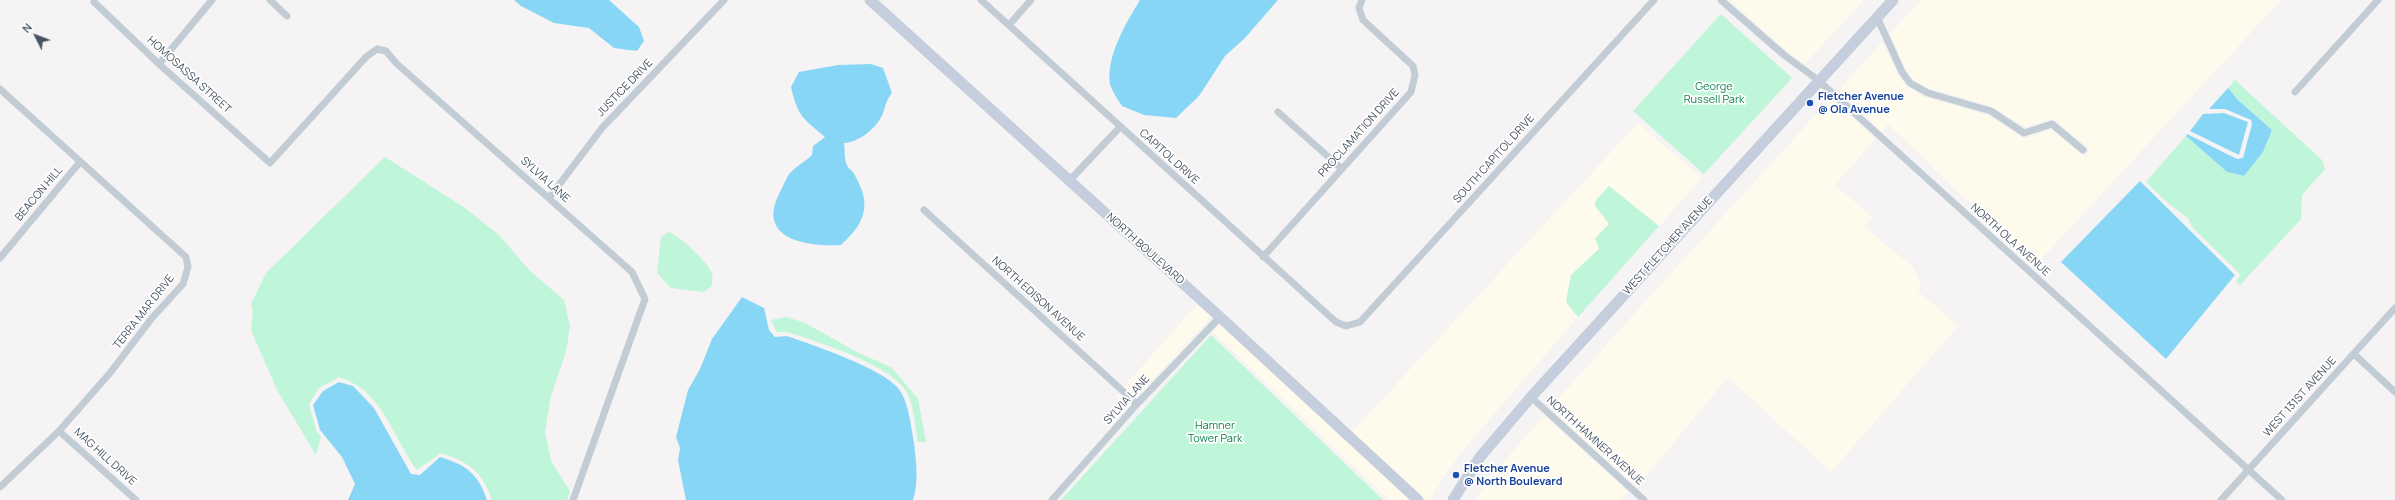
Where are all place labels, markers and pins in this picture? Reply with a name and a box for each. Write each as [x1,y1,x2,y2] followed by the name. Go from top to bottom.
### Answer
[1818,90,1904,116] place label: Fletcher Avenue @ Ola Avenue
[1805,98,1815,108] marker: Fletcher Avenue @ Ola Avenue
[1464,462,1562,488] place label: Fletcher Avenue @ North Boulevard
[1451,470,1461,480] marker: Fletcher Avenue @ North Boulevard

